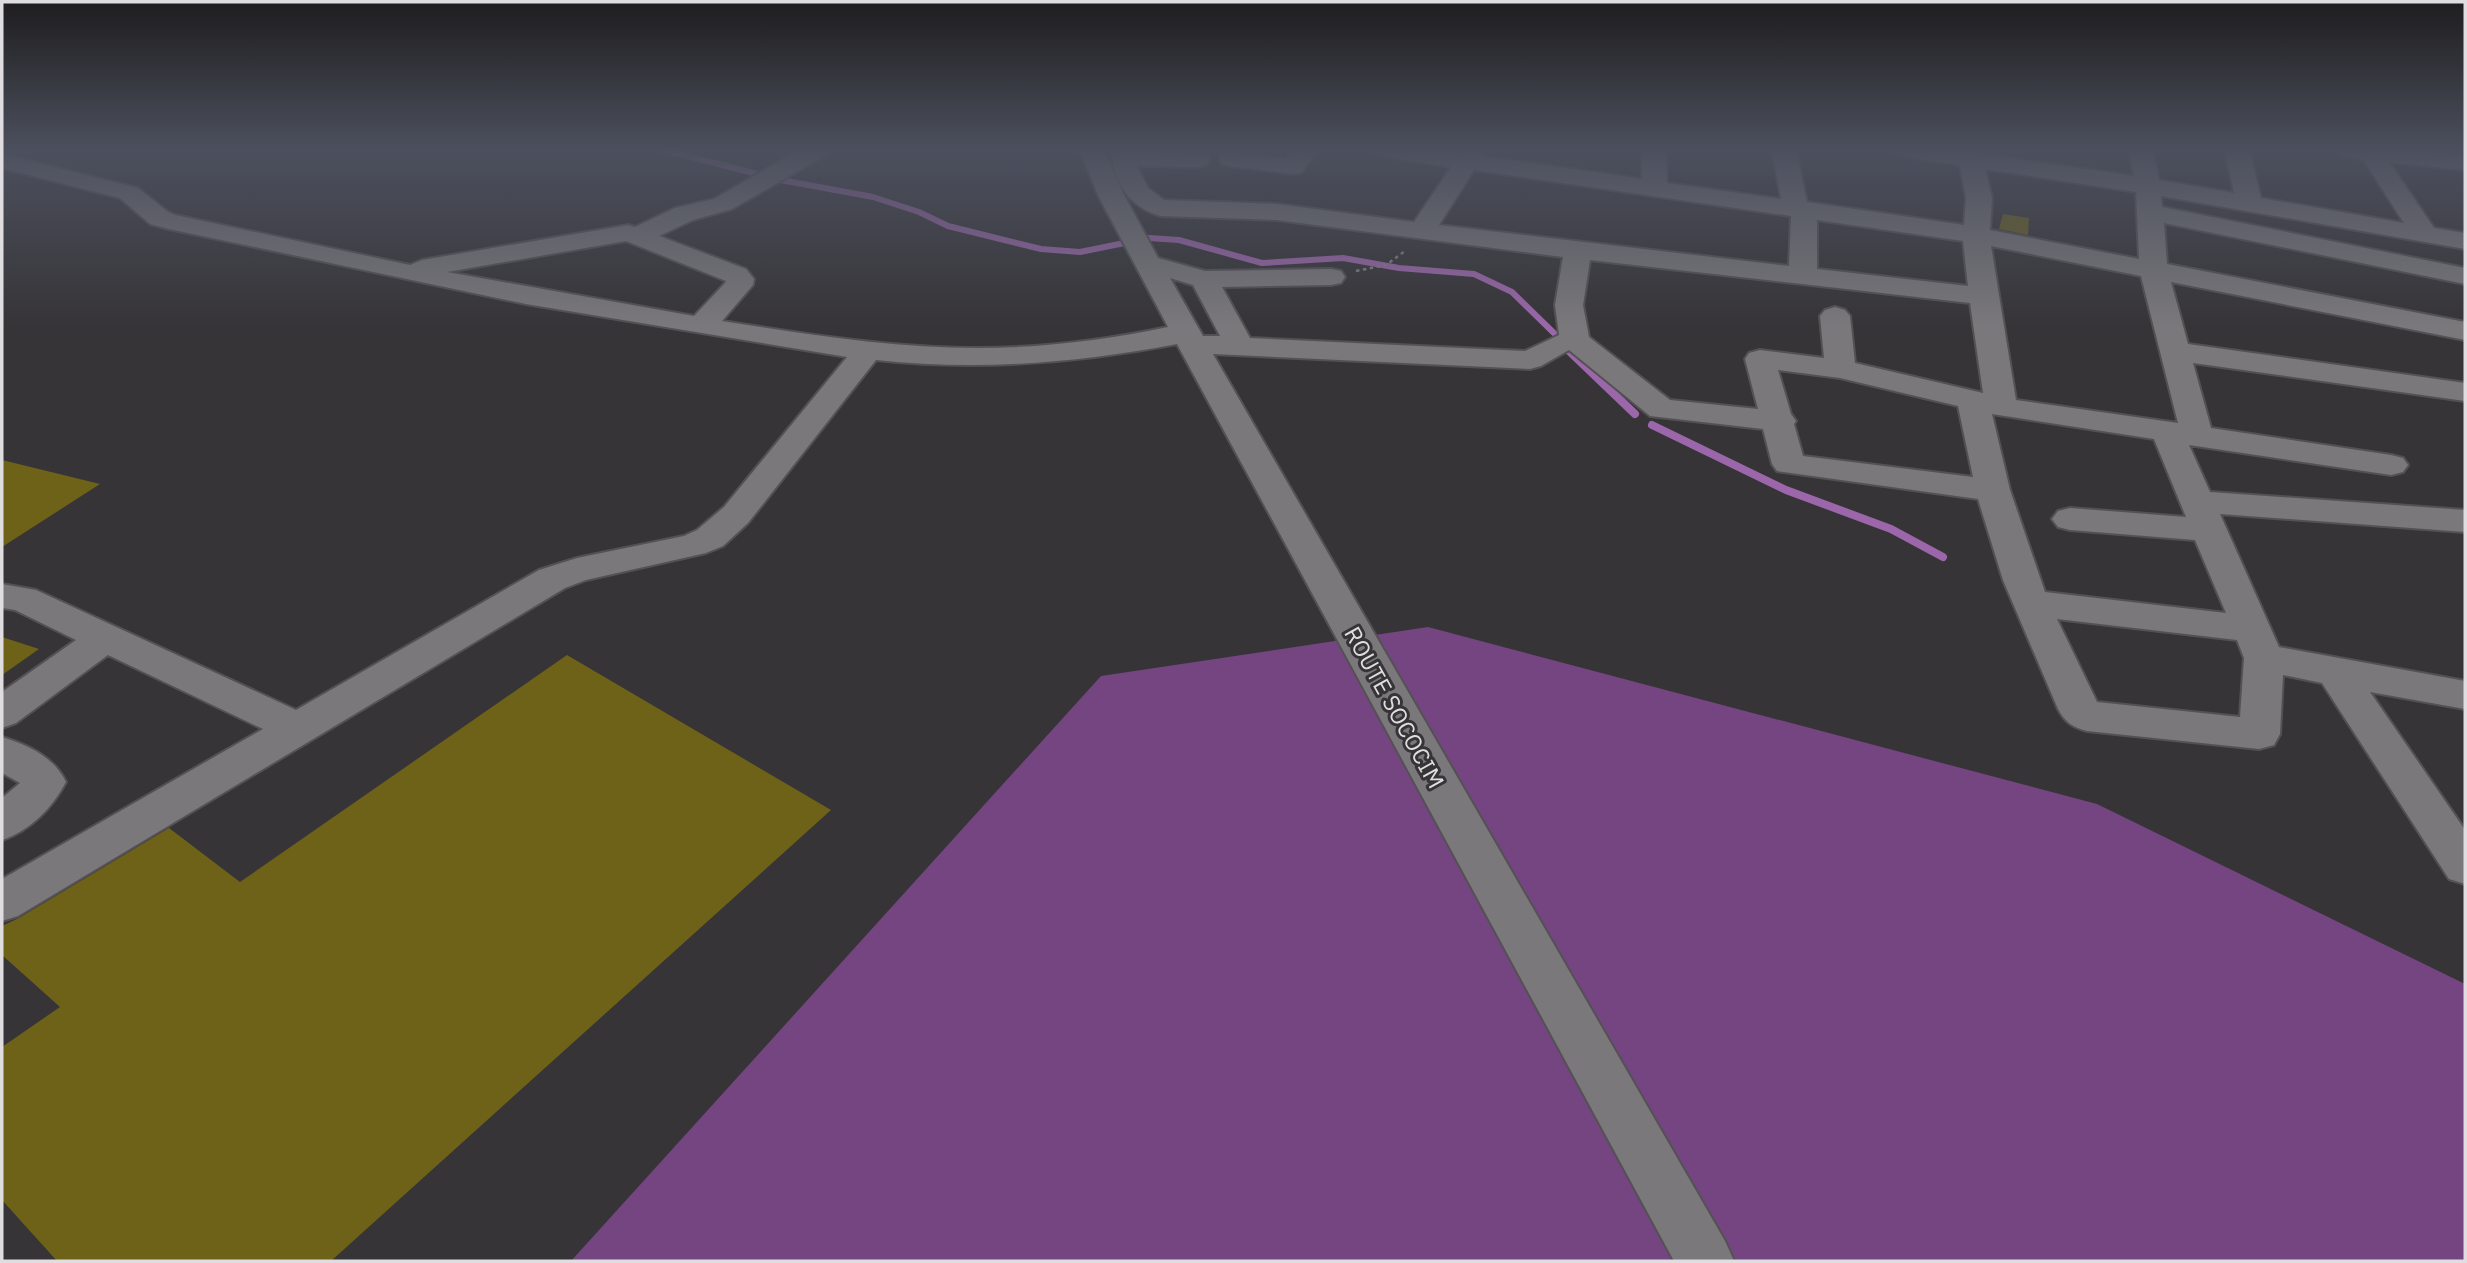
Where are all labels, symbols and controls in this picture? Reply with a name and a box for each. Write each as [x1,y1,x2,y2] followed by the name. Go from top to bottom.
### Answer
[1338,621,1452,793] street label: ROUTE SOCOCIM

